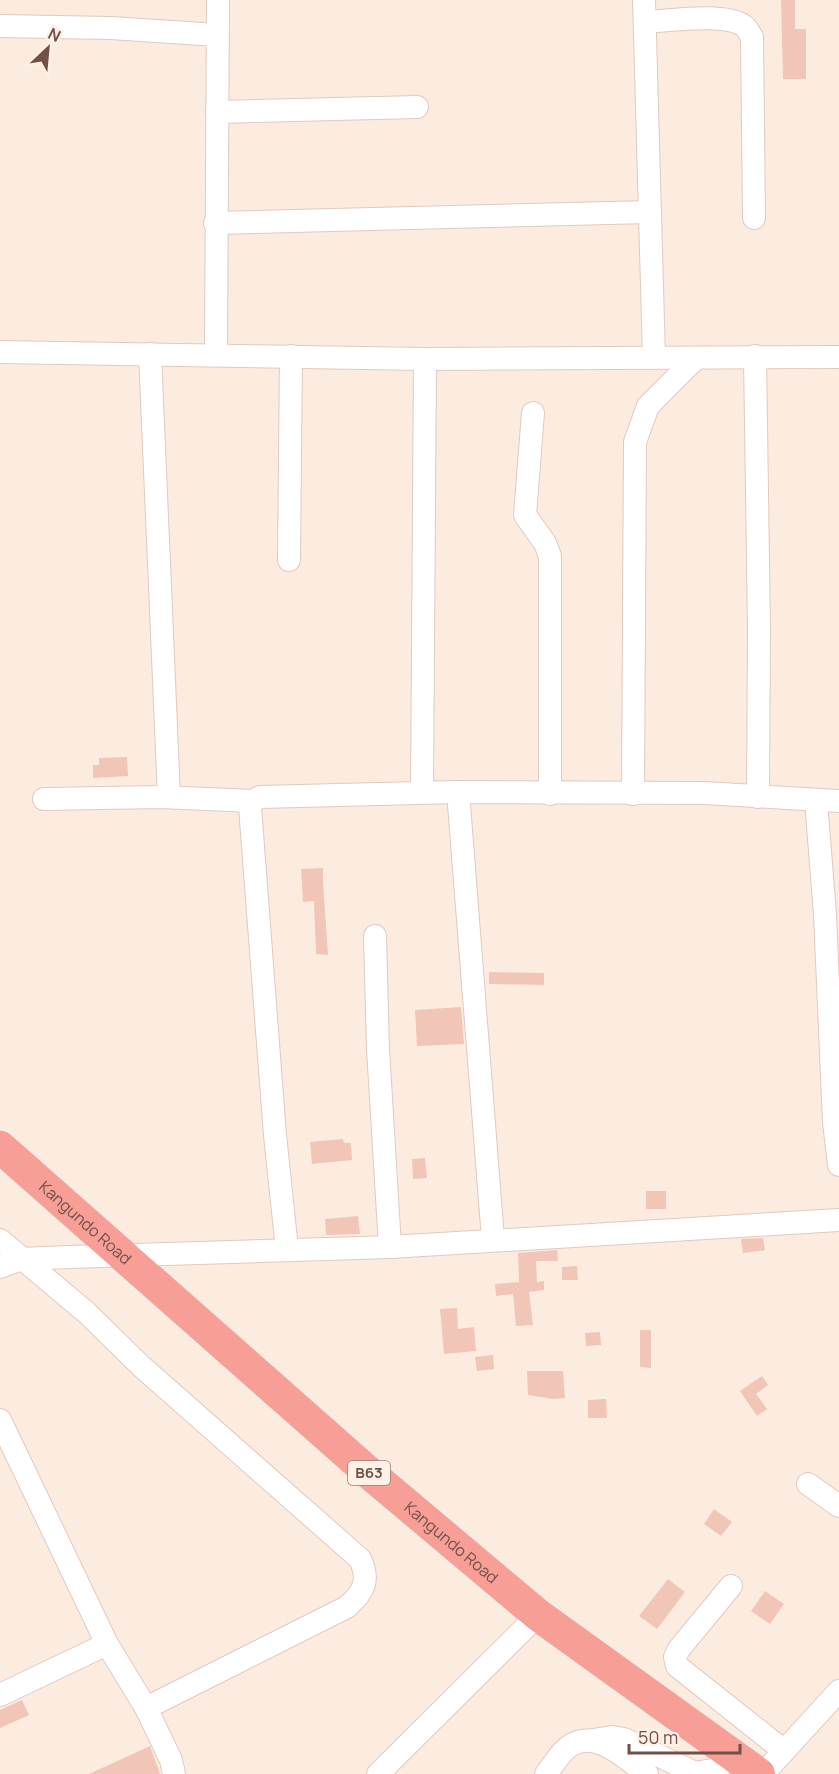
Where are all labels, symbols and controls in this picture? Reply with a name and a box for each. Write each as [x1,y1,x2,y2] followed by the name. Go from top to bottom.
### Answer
[18,18,78,78] north arrow
[45,22,65,47] text: N
[35,1176,136,1269] street label: Kangundo Road
[348,1461,390,1485] road number: B63
[400,1496,503,1588] street label: Kangundo Road
[629,1717,740,1755] scale bar
[638,1725,678,1749] text: 50 m

